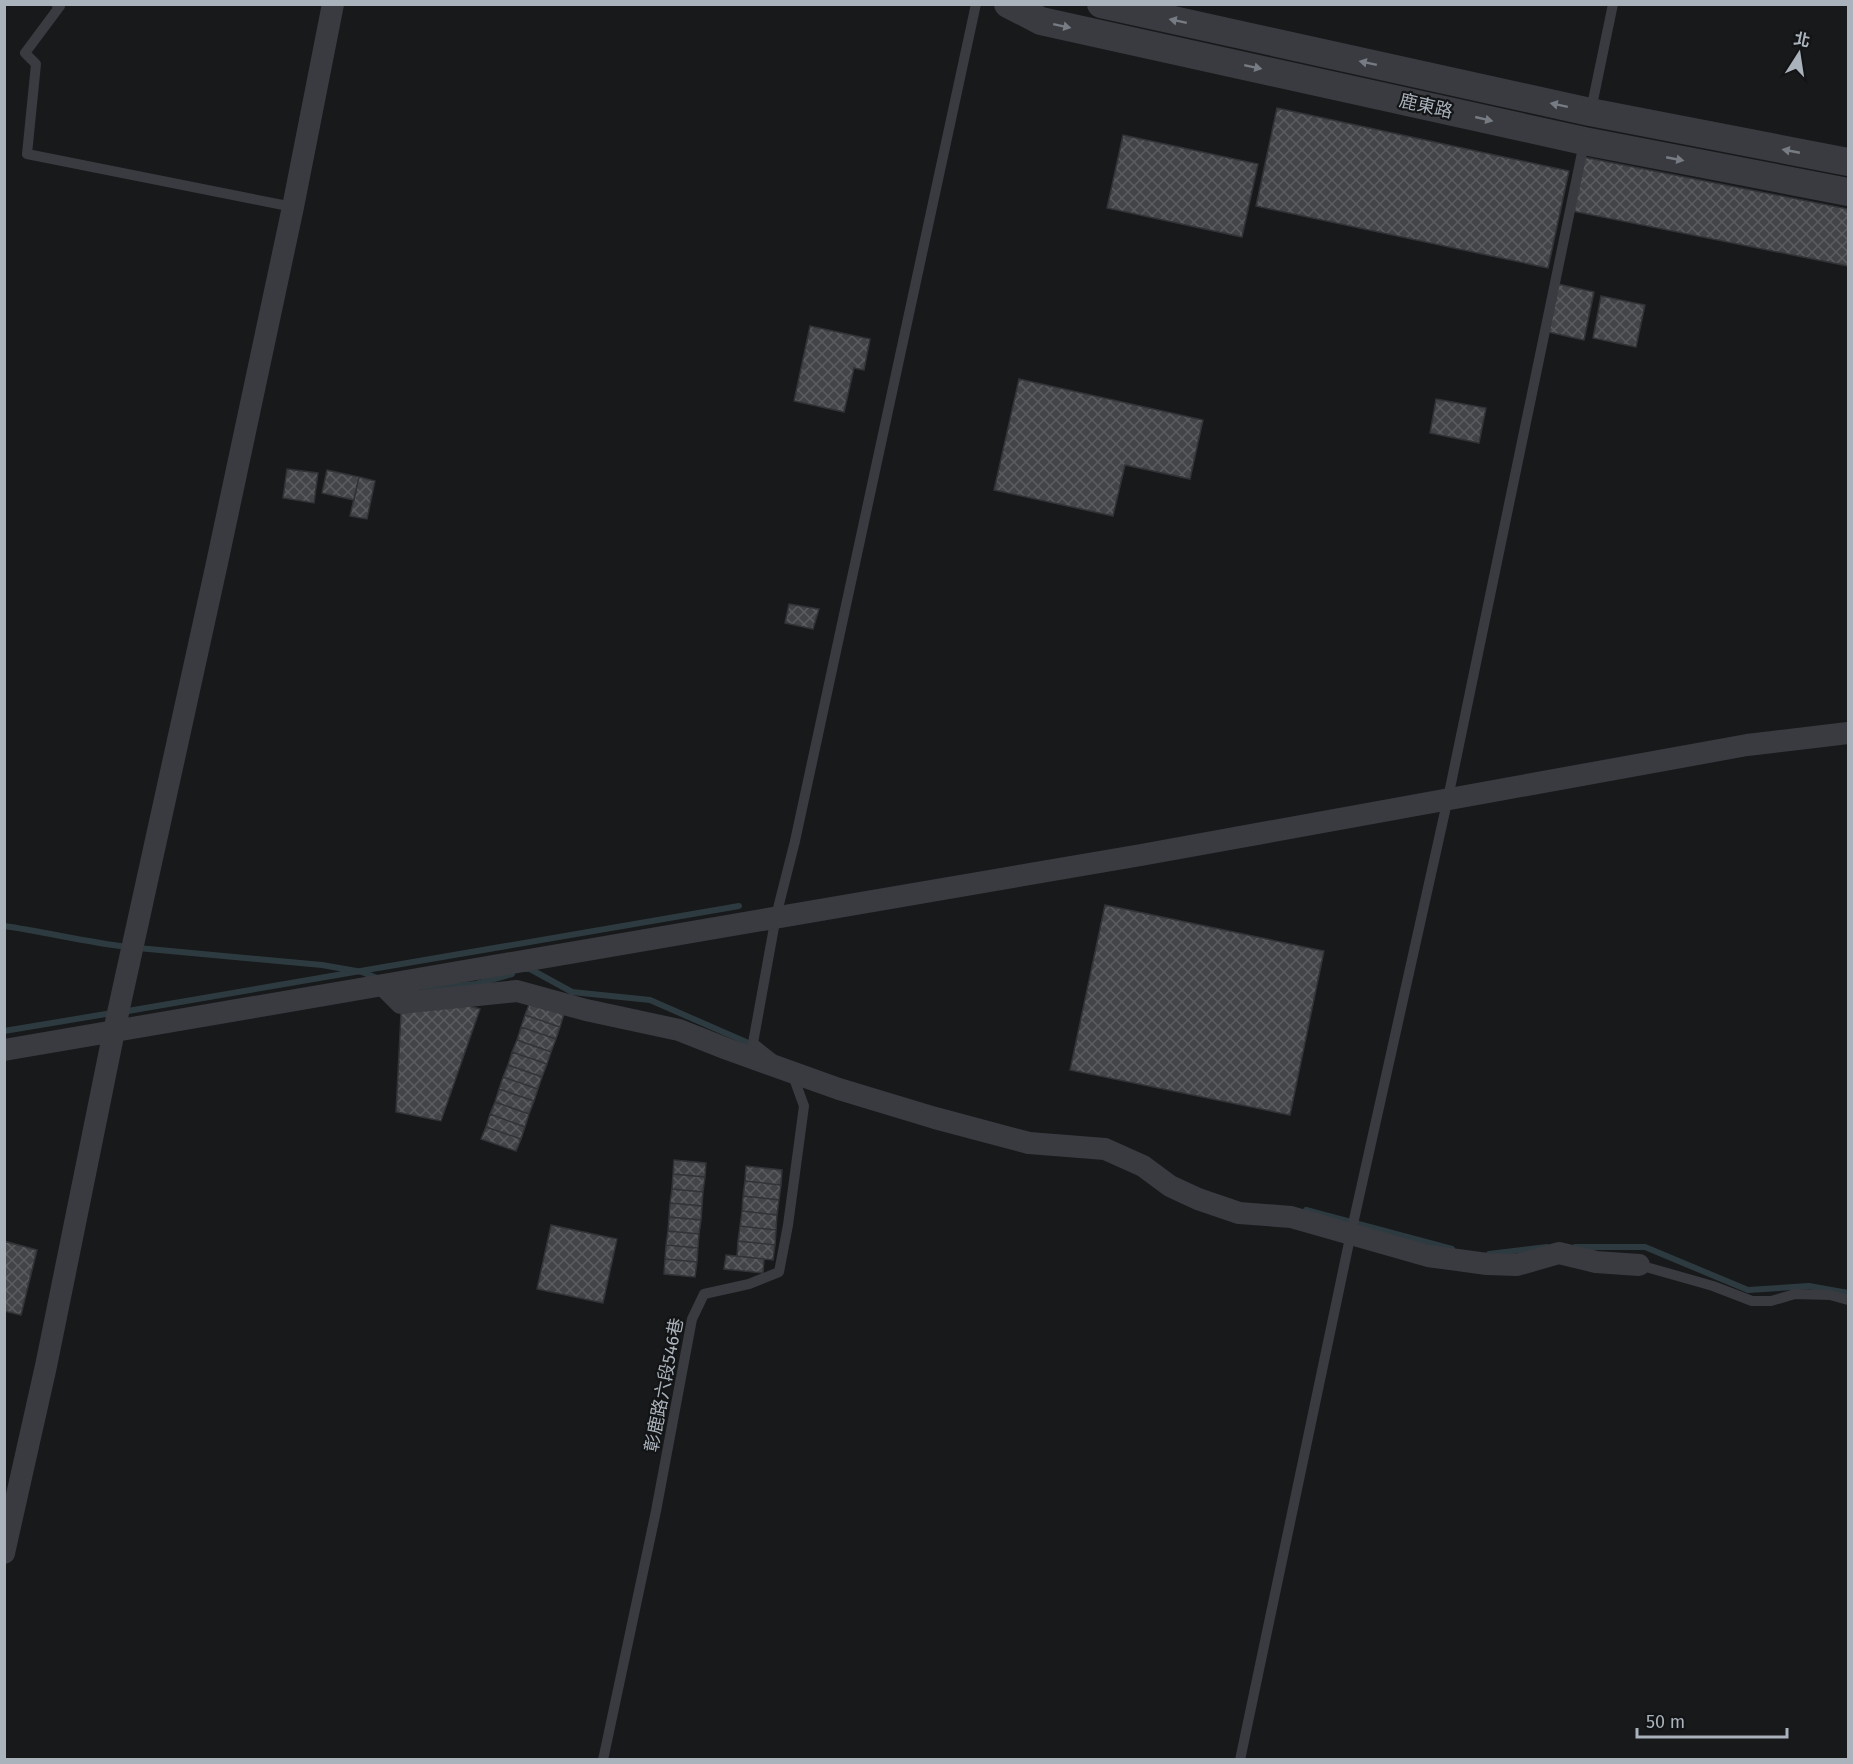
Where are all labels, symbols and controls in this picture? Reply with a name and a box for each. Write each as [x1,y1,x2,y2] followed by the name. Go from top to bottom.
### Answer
[1168,16,1187,26] one-way arrow
[1053,21,1071,31] one-way arrow
[1769,24,1829,84] north arrow
[1792,29,1812,51] text: 北
[1358,58,1377,67] one-way arrow
[1243,63,1262,73] one-way arrow
[1397,89,1455,123] street label: 鹿東路
[1549,100,1568,109] one-way arrow
[1475,114,1493,124] one-way arrow
[1781,146,1800,155] one-way arrow
[1665,155,1684,164] one-way arrow
[640,1316,688,1454] street label: 彰鹿路六段546巷
[1637,1701,1787,1739] scale bar
[1646,1711,1685,1733] text: 50 m

